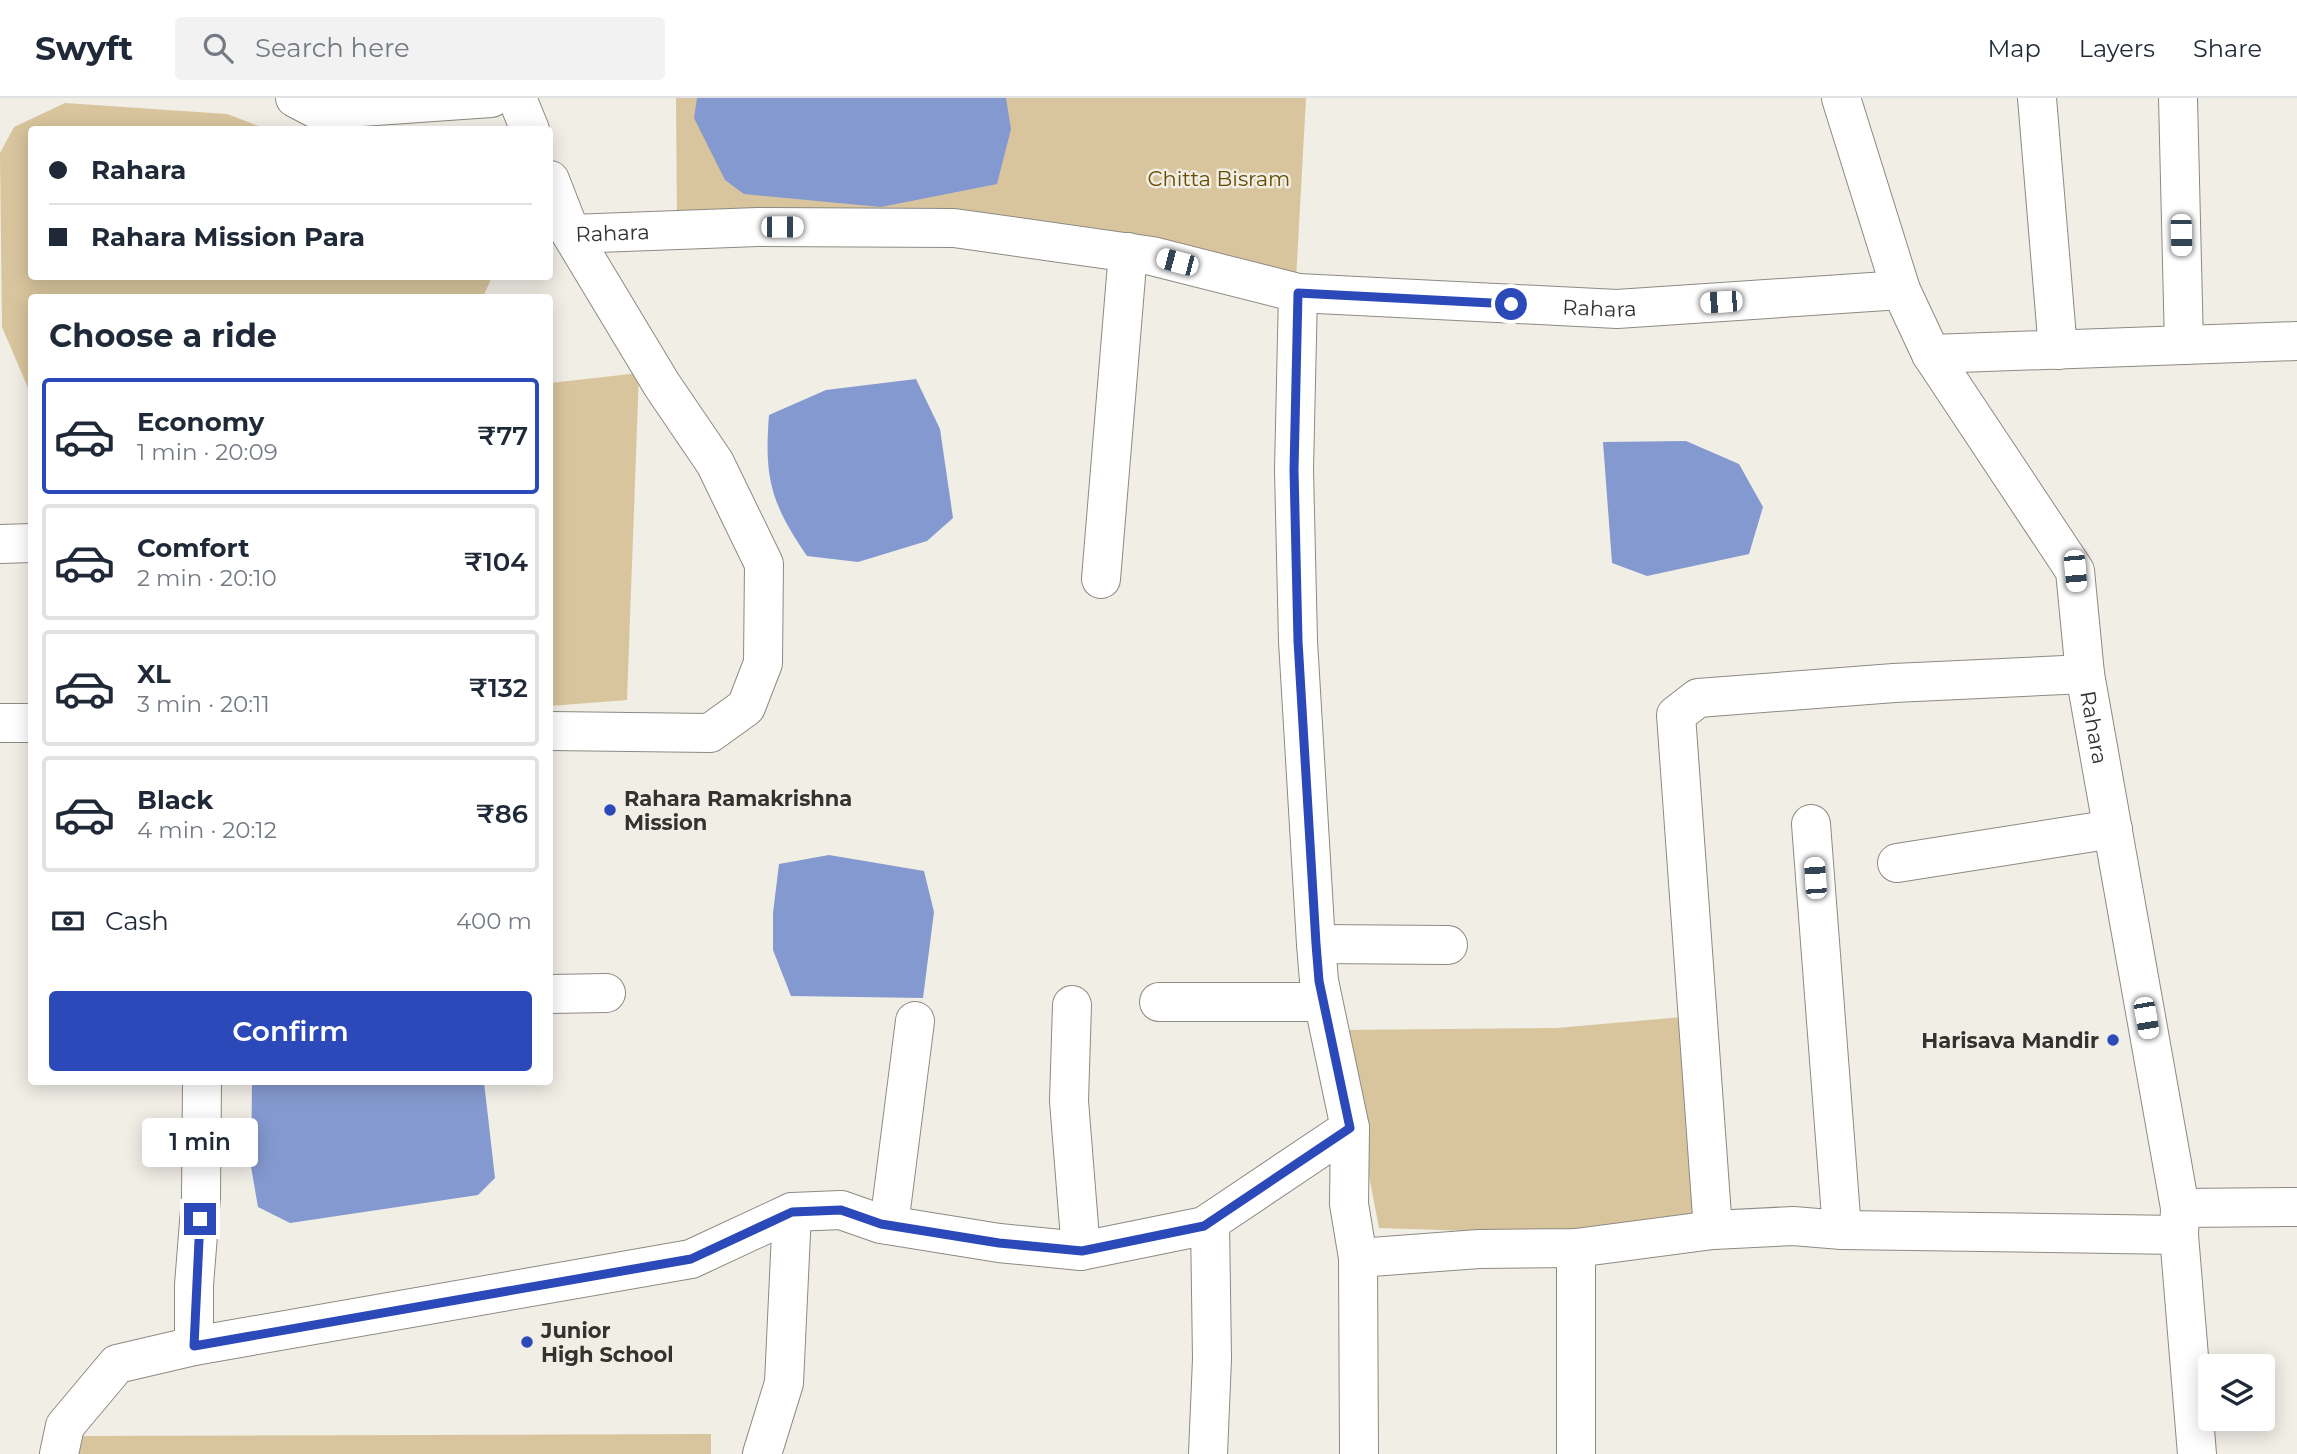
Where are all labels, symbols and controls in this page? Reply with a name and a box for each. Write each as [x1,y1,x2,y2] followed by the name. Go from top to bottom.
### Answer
[175,17,665,80] search box
[35,28,133,68] text: Swyft
[199,29,237,67] icon: search
[255,32,410,64] text: Search here
[1987,34,2041,63] text: Map
[2079,34,2155,63] text: Layers
[2193,34,2262,63] text: Share
[91,154,186,186] text: Rahara
[1148,166,1290,191] park label: Chitta Bisram
[2171,214,2192,256] car
[762,217,804,238] car
[575,219,650,246] street label: Rahara
[91,221,365,253] text: Rahara Mission Para
[1154,246,1201,278] car
[1495,288,1527,320] route start
[1700,290,1743,314] car
[1562,294,1637,322] street label: Rahara
[49,316,277,355] text: Choose a ride
[53,405,116,468] icon: car
[137,406,264,438] text: Economy
[477,420,528,452] text: ₹77
[137,438,278,466] text: 1 min · 20:09
[53,531,116,594] icon: car
[137,532,249,564] text: Comfort
[464,546,528,578] text: ₹104
[2063,549,2088,593] car
[137,564,277,592] text: 2 min · 20:10
[53,657,116,720] icon: car
[137,658,171,690] text: XL
[469,672,528,704] text: ₹132
[2076,689,2113,766] street label: Rahara
[137,690,270,718] text: 3 min · 20:11
[53,783,116,846] icon: car
[137,784,213,816] text: Black
[624,786,852,835] place label: Rahara Ramakrishna Mission
[476,798,528,830] text: ₹86
[602,802,618,818] marker: Rahara Ramakrishna Mission
[137,816,277,844] text: 4 min · 20:12
[1804,856,1827,900] car
[49,902,87,940] icon: cash
[105,905,169,937] text: Cash
[456,907,532,935] text: 400 m
[49,991,532,1071] button: Confirm
[2133,995,2160,1041] car
[1921,1028,2099,1053] place label: Harisava Mandir
[2105,1032,2121,1048] marker: Harisava Mandir
[142,1118,258,1166] callout: 1 min
[169,1128,231,1156] text: 1 min
[184,1203,216,1235] route end
[540,1318,674,1367] place label: Junior High School
[519,1334,535,1350] marker: Junior High School
[2198,1354,2275,1431] map controls
[2198,1354,2275,1431] button: layers

